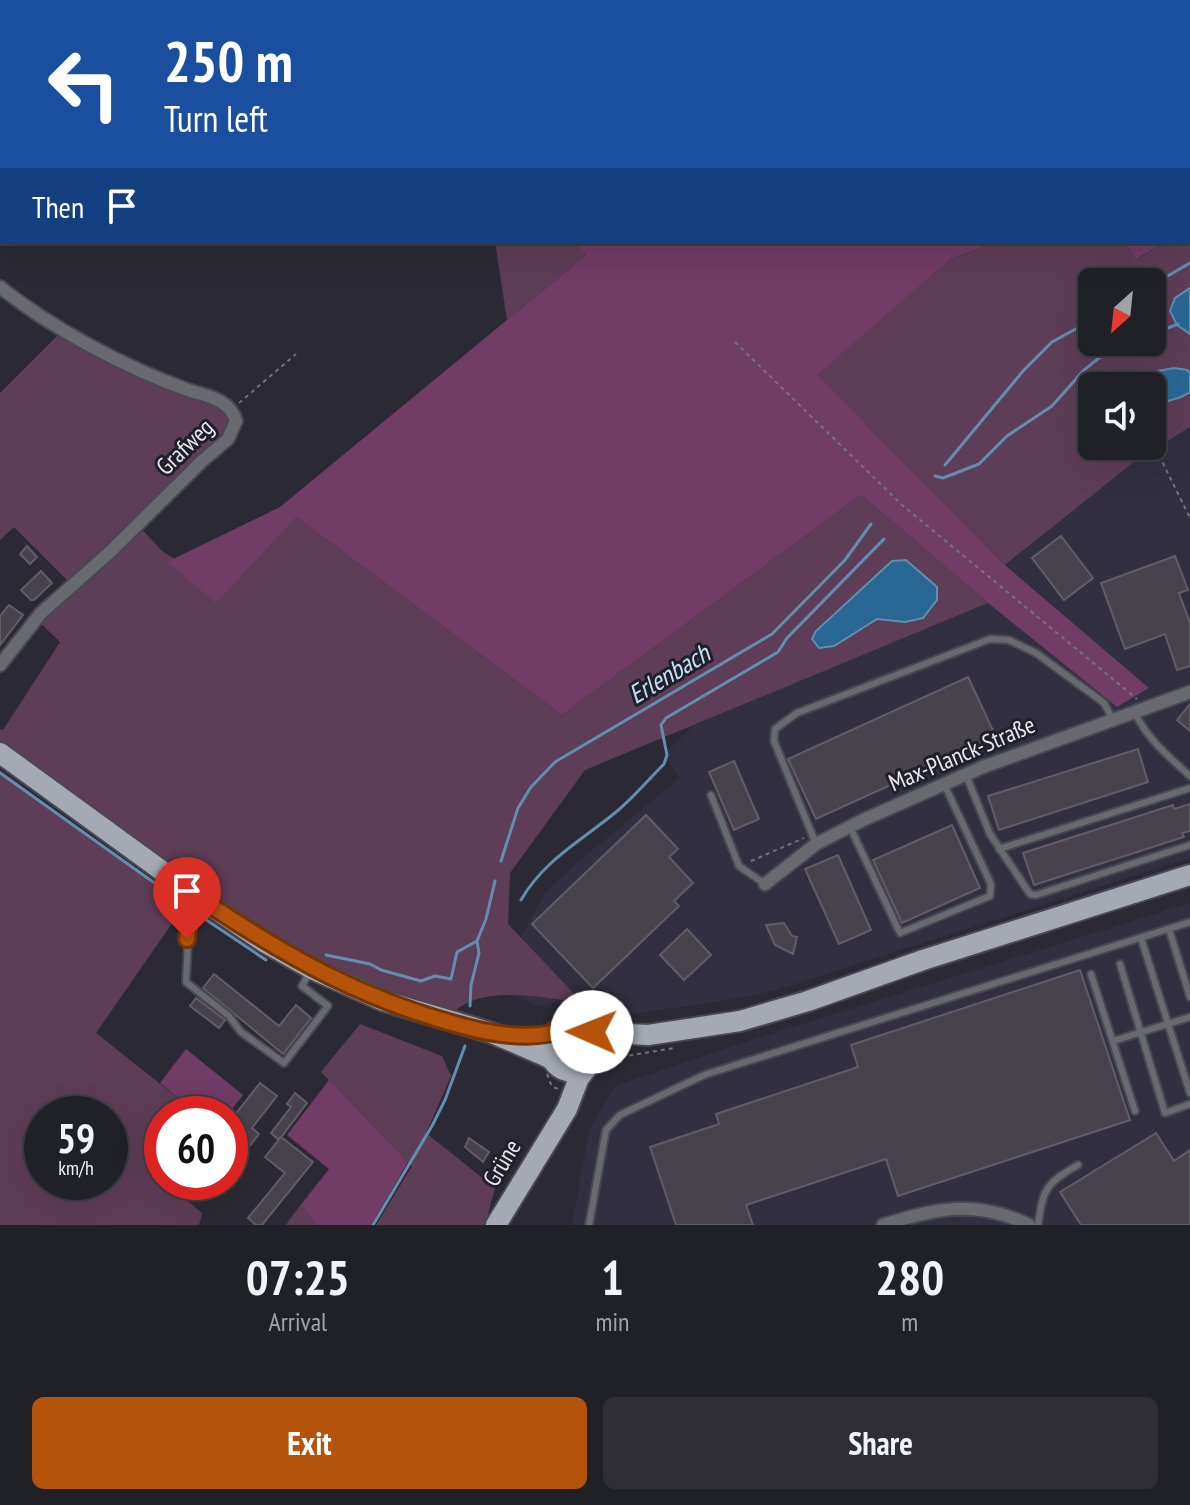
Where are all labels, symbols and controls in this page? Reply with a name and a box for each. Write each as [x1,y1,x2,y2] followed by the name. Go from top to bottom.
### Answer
[164,25,293,97] text: 250 m
[32,32,136,136] icon: left
[164,95,268,142] text: Turn left
[100,184,144,228] icon: arrive
[32,187,84,226] text: Then
[1078,268,1166,356] north arrow
[1078,268,1166,460] map controls
[1078,372,1166,460] button: sound
[149,412,220,481] street label: Grafweg
[622,636,717,711] water label: Erlenbach
[884,709,1040,798] street label: Max-Planck-Straße
[153,857,221,939] pin
[165,869,209,913] icon: arrive
[550,990,634,1074] position arrow
[144,1096,248,1200] speed limit sign: 60
[57,1112,95,1164] text: 59
[476,1134,528,1192] street label: Grüne
[58,1155,94,1181] text: km/h
[246,1246,350,1308] text: 07:25
[601,1246,624,1308] text: 1
[875,1246,944,1308] text: 280
[268,1305,327,1338] text: Arrival
[595,1305,629,1338] text: min
[901,1305,918,1338] text: m
[32,1397,587,1489] button: Exit
[603,1397,1158,1489] button: Share

